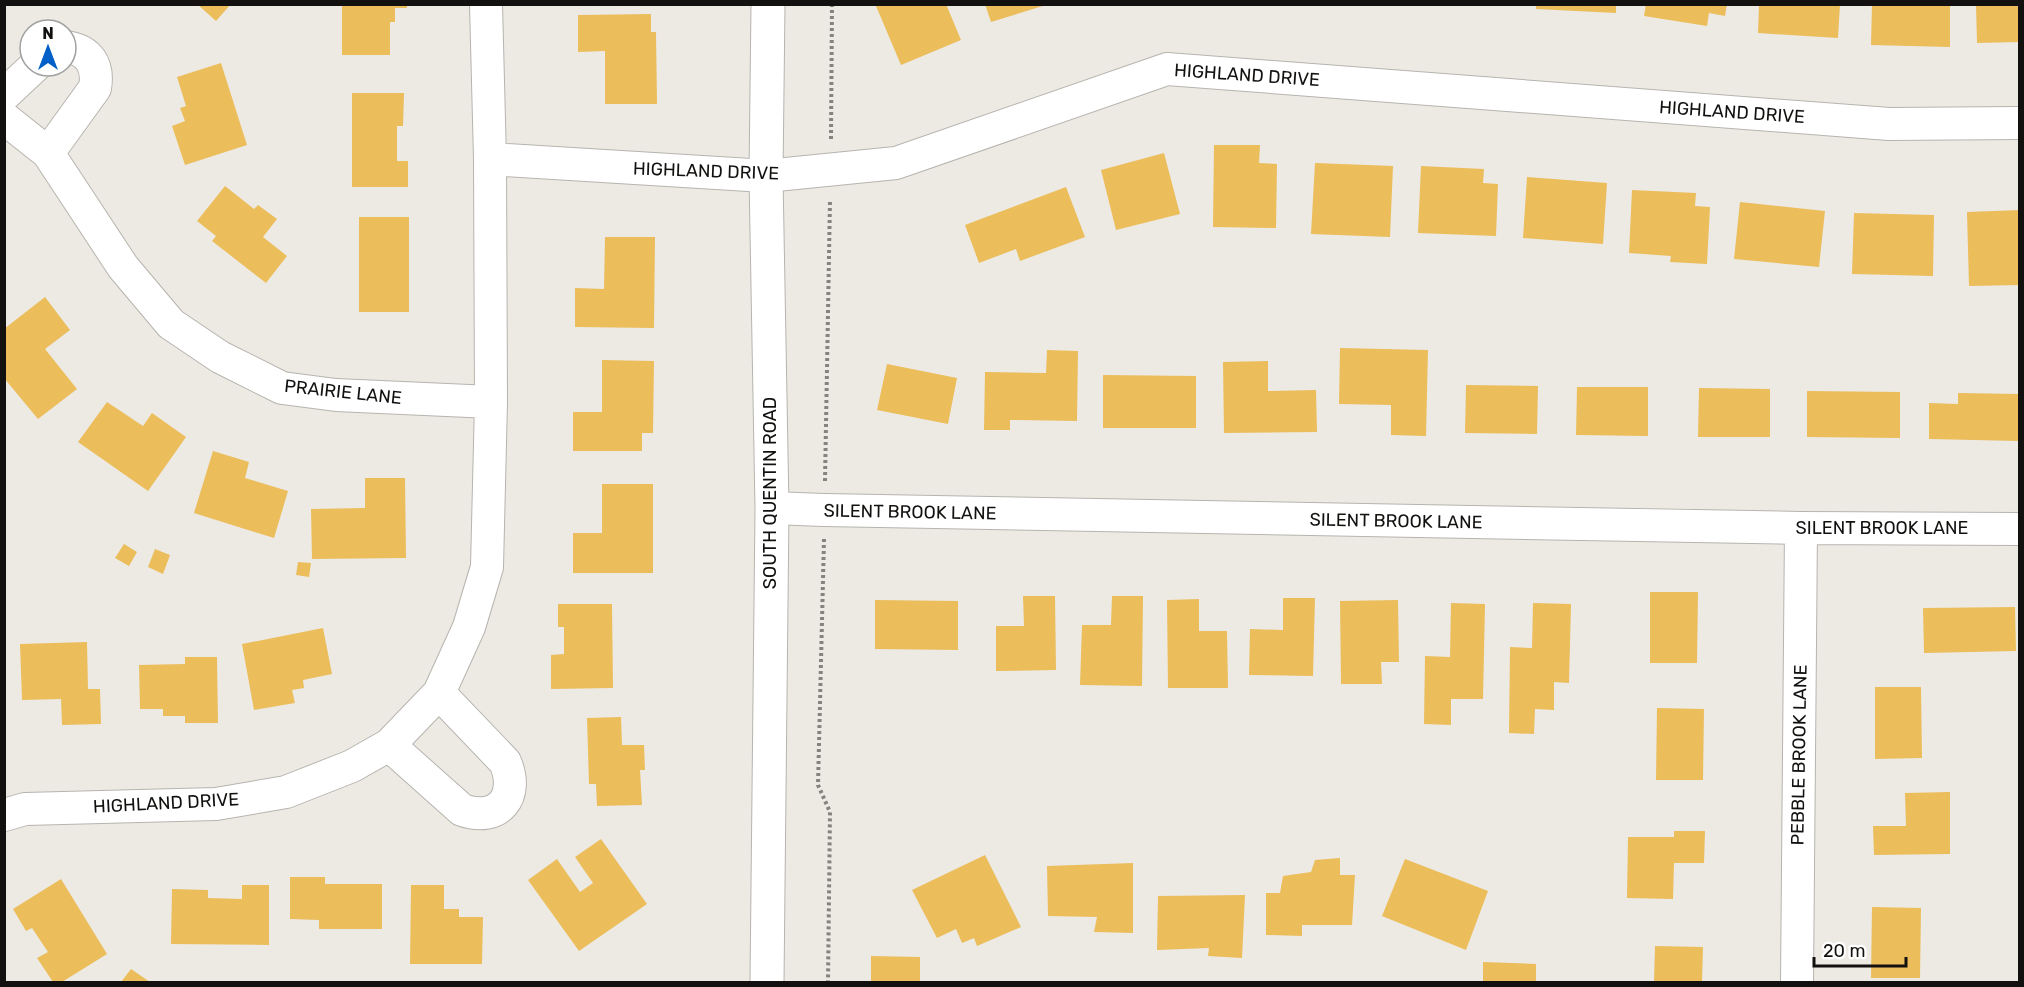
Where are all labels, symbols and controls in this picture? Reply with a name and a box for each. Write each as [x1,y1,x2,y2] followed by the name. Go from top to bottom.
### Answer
[18,18,78,78] north arrow
[42,24,54,43] text: N
[1173,59,1321,91] street label: HIGHLAND DRIVE
[1658,96,1806,128] street label: HIGHLAND DRIVE
[633,157,779,185] street label: HIGHLAND DRIVE
[283,375,403,409] street label: PRAIRIE LANE
[759,397,781,589] street label: SOUTH QUENTIN ROAD
[823,499,997,525] street label: SILENT BROOK LANE
[1309,508,1483,534] street label: SILENT BROOK LANE
[1796,517,1968,539] street label: SILENT BROOK LANE
[1786,664,1812,846] street label: PEBBLE BROOK LANE
[92,788,240,818] street label: HIGHLAND DRIVE
[1814,930,1906,968] scale bar
[1823,940,1865,962] text: 20 m

